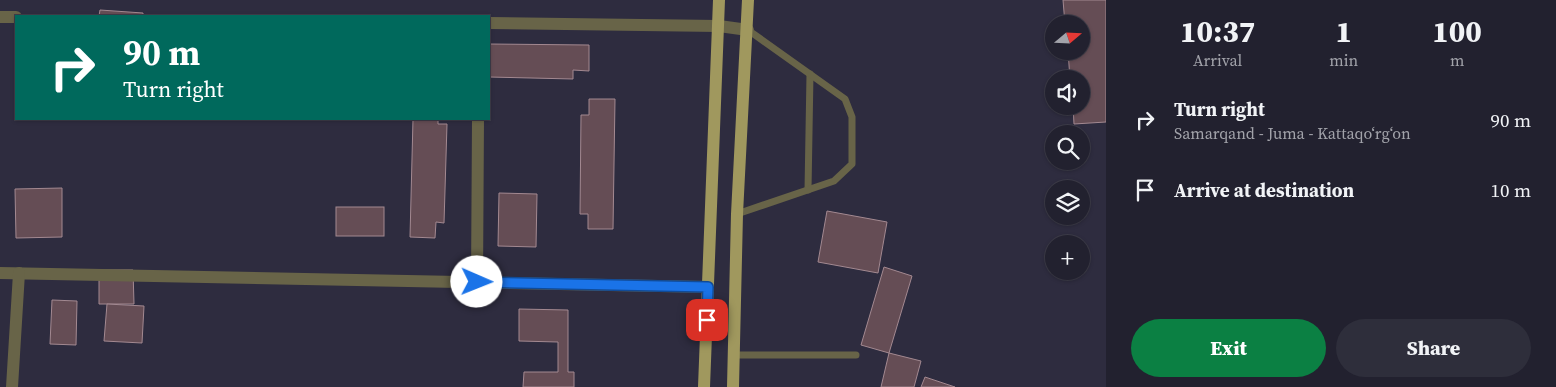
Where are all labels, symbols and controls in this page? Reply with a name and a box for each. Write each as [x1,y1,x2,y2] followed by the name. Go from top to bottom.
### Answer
[1180,11,1255,52] text: 10:37
[1335,11,1352,52] text: 1
[1432,11,1482,52] text: 100
[1045,15,1090,60] north arrow
[1045,15,1090,280] map controls
[123,29,200,77] text: 90 m
[40,35,105,100] icon: right
[1193,49,1242,71] text: Arrival
[1329,49,1358,71] text: min
[1450,49,1464,71] text: m
[1045,70,1090,115] button: sound
[123,74,224,104] text: Turn right
[1174,96,1265,122] text: Turn right
[1131,106,1159,134] icon: right
[1490,107,1531,133] text: 90 m
[1174,122,1411,144] text: Samarqand - Juma - Kattaqo‘rg‘on
[1045,125,1090,170] button: search
[1131,176,1159,204] icon: arrive
[1174,177,1354,203] text: Arrive at destination
[1490,177,1531,203] text: 10 m
[1045,180,1090,225] button: layers
[1045,235,1090,280] button: +
[450,255,502,307] position arrow
[686,299,728,341] pin
[693,306,721,334] icon: arrive
[1131,319,1326,377] button: Exit
[1336,319,1531,377] button: Share

